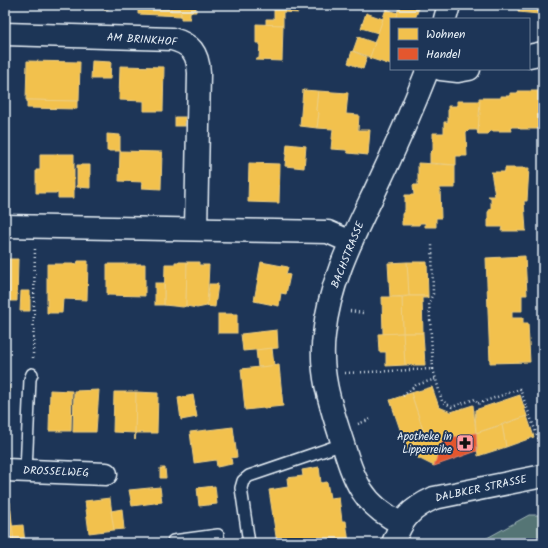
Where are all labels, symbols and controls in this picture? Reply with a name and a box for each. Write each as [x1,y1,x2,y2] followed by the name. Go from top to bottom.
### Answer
[390,18,530,70] legend
[426,25,465,44] text: Wohnen
[106,29,179,52] street label: AM BRINKHOF
[426,45,460,64] text: Handel
[326,218,370,291] street label: BACHSTRASSE
[397,428,452,459] place label: Apotheke in Lipperreihe
[455,433,475,453] pharmacy icon: Apotheke in Lipperreihe
[23,462,89,482] street label: DROSSELWEG
[433,470,529,508] street label: DALBKER STRASSE

